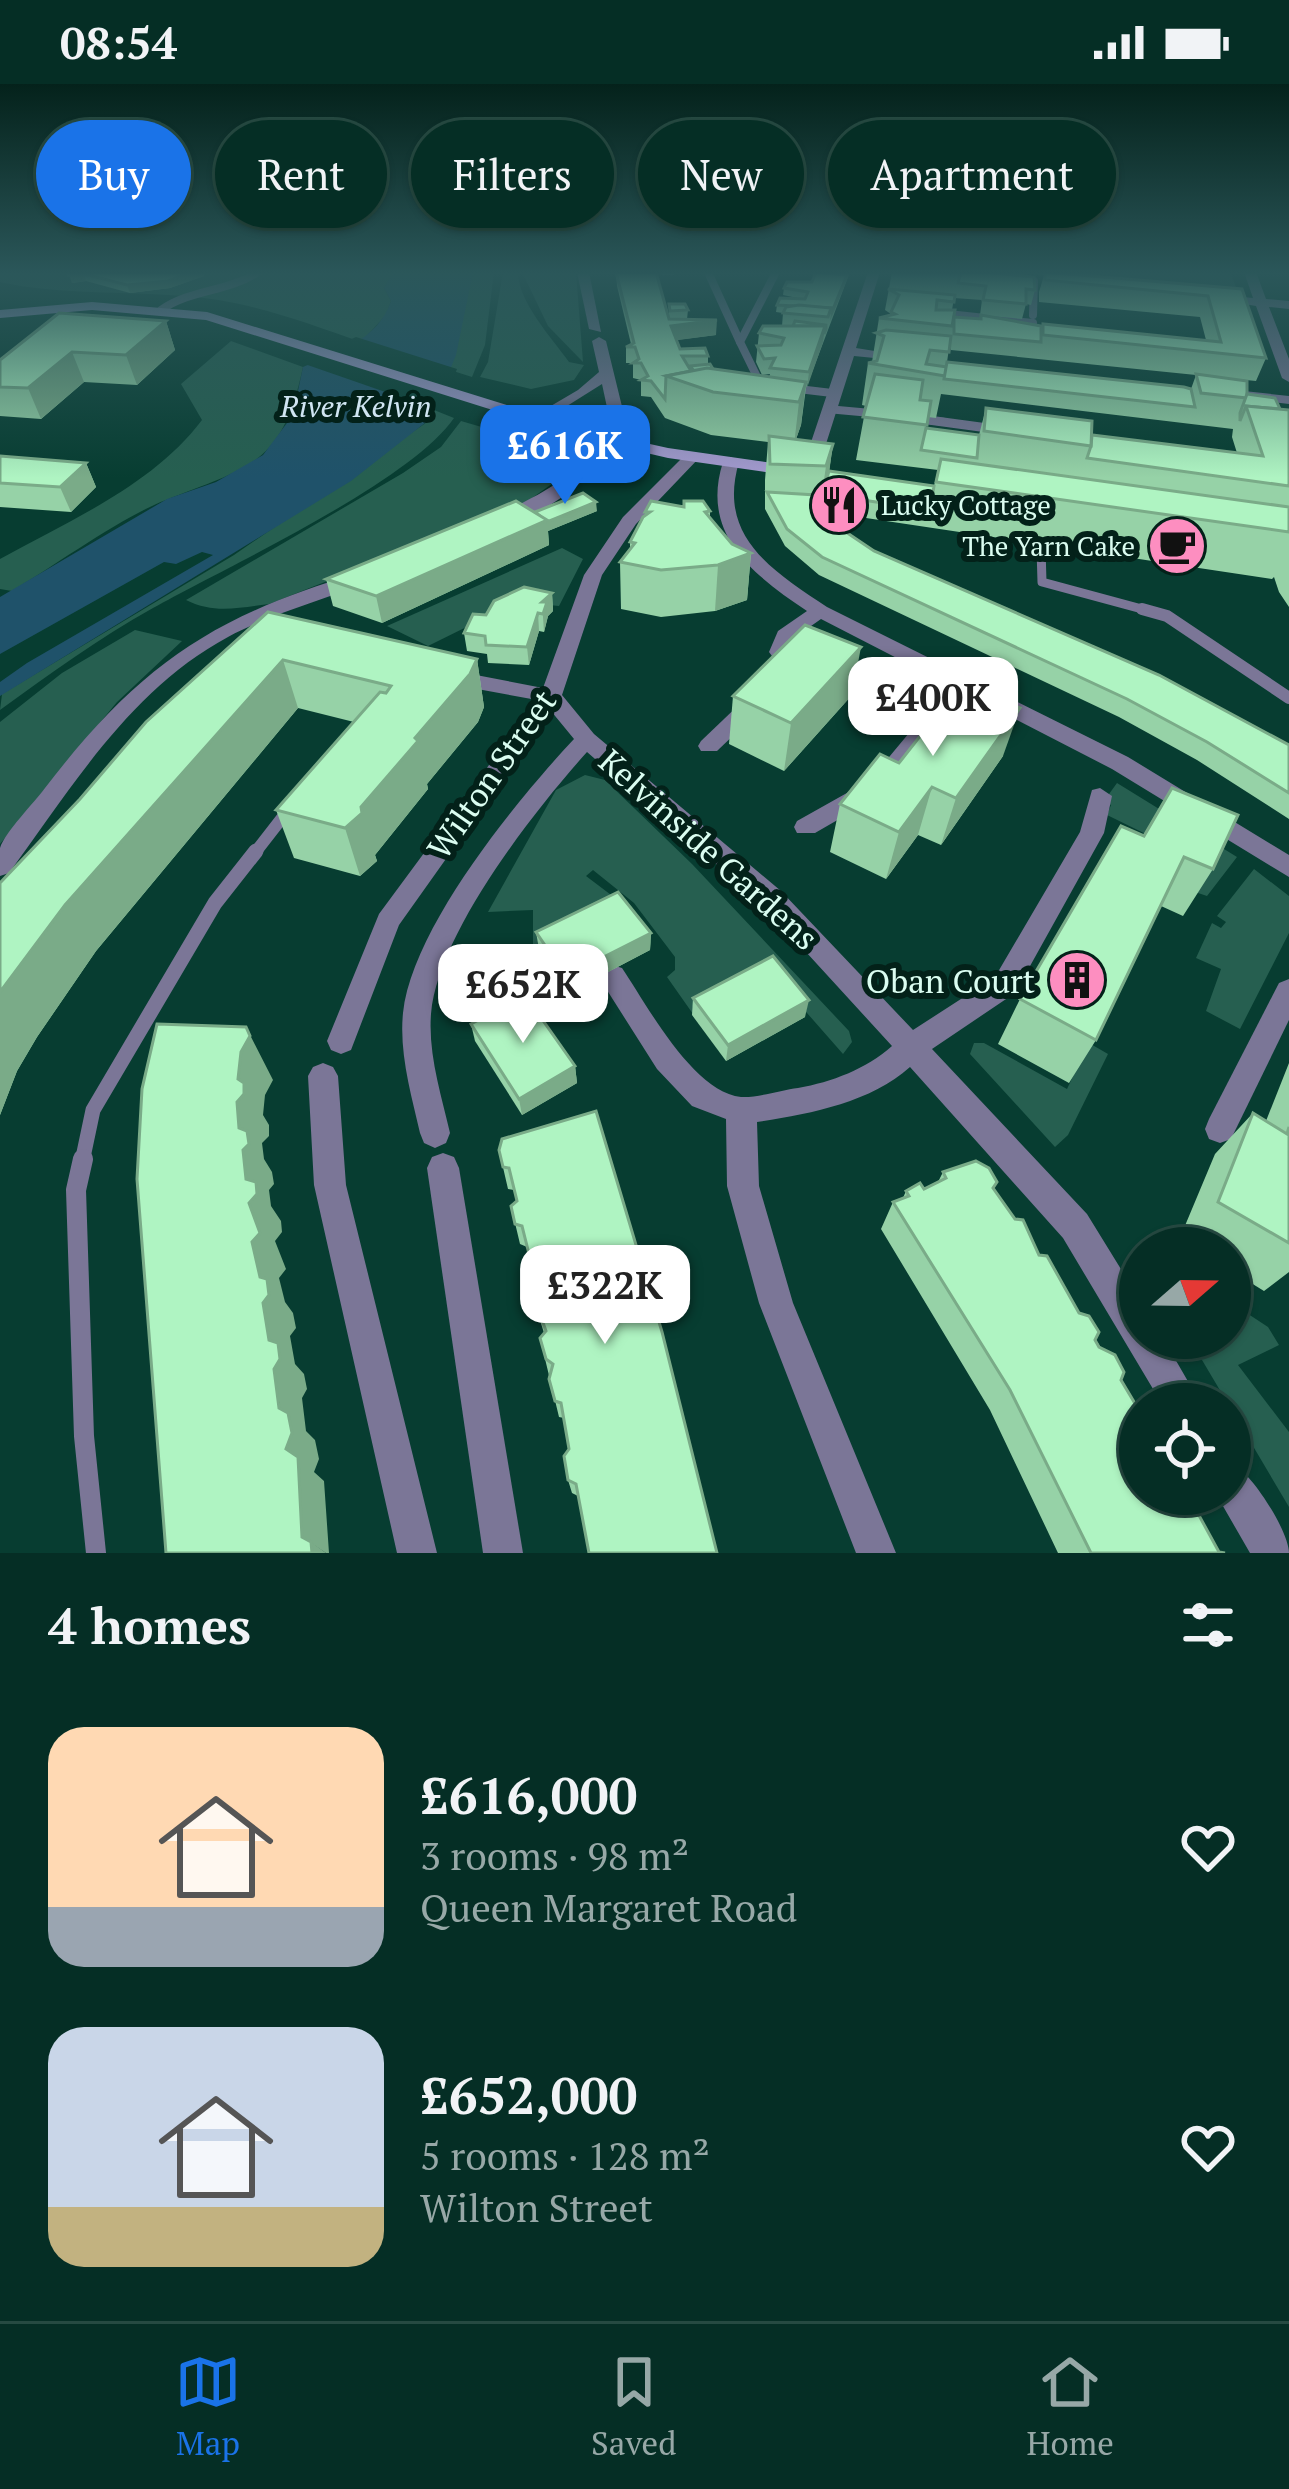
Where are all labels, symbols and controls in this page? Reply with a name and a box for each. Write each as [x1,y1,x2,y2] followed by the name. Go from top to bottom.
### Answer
[60,12,177,72] text: 08:54
[36,120,191,228] chip: Buy
[215,120,387,228] chip: Rent
[411,120,614,228] chip: Filters
[638,120,804,228] chip: New
[828,120,1116,228] chip: Apartment
[279,386,432,426] water label: River Kelvin
[481,405,649,507] pin: £616K
[507,418,623,470] text: £616K
[808,474,870,536] restaurant icon: Lucky Cottage
[881,487,1051,523] place label: Lucky Cottage
[1146,515,1208,577] cafe icon: The Yarn Cake
[962,528,1135,564] place label: The Yarn Cake
[849,657,1017,759] pin: £400K
[875,670,991,722] text: £400K
[417,681,565,867] street label: Wilton Street
[590,739,828,959] street label: Kelvinside Gardens
[439,944,607,1046] pin: £652K
[1046,949,1108,1011] building icon: Oban Court
[465,957,581,1009] text: £652K
[866,959,1035,1002] place label: Oban Court
[1119,1227,1251,1359] north arrow
[1119,1227,1251,1515] map controls
[521,1245,689,1347] pin: £322K
[547,1258,663,1310] text: £322K
[1119,1383,1251,1515] button: locate
[48,1591,251,1659] text: 4 homes
[1175,1592,1241,1658] icon: filters
[420,1761,637,1829] text: £616,000
[144,1775,288,1919] icon: home
[1175,1814,1241,1880] icon: heart
[420,1829,689,1881] text: 3 rooms · 98 m²
[420,1881,797,1933] text: Queen Margaret Road
[420,2061,637,2129] text: £652,000
[144,2075,288,2219] icon: home
[1175,2114,1241,2180] icon: heart
[420,2129,710,2181] text: 5 rooms · 128 m²
[420,2181,653,2233] text: Wilton Street
[175,2349,241,2464] tab: Map
[591,2349,677,2464] tab: Saved
[1027,2349,1114,2464] tab: Home

